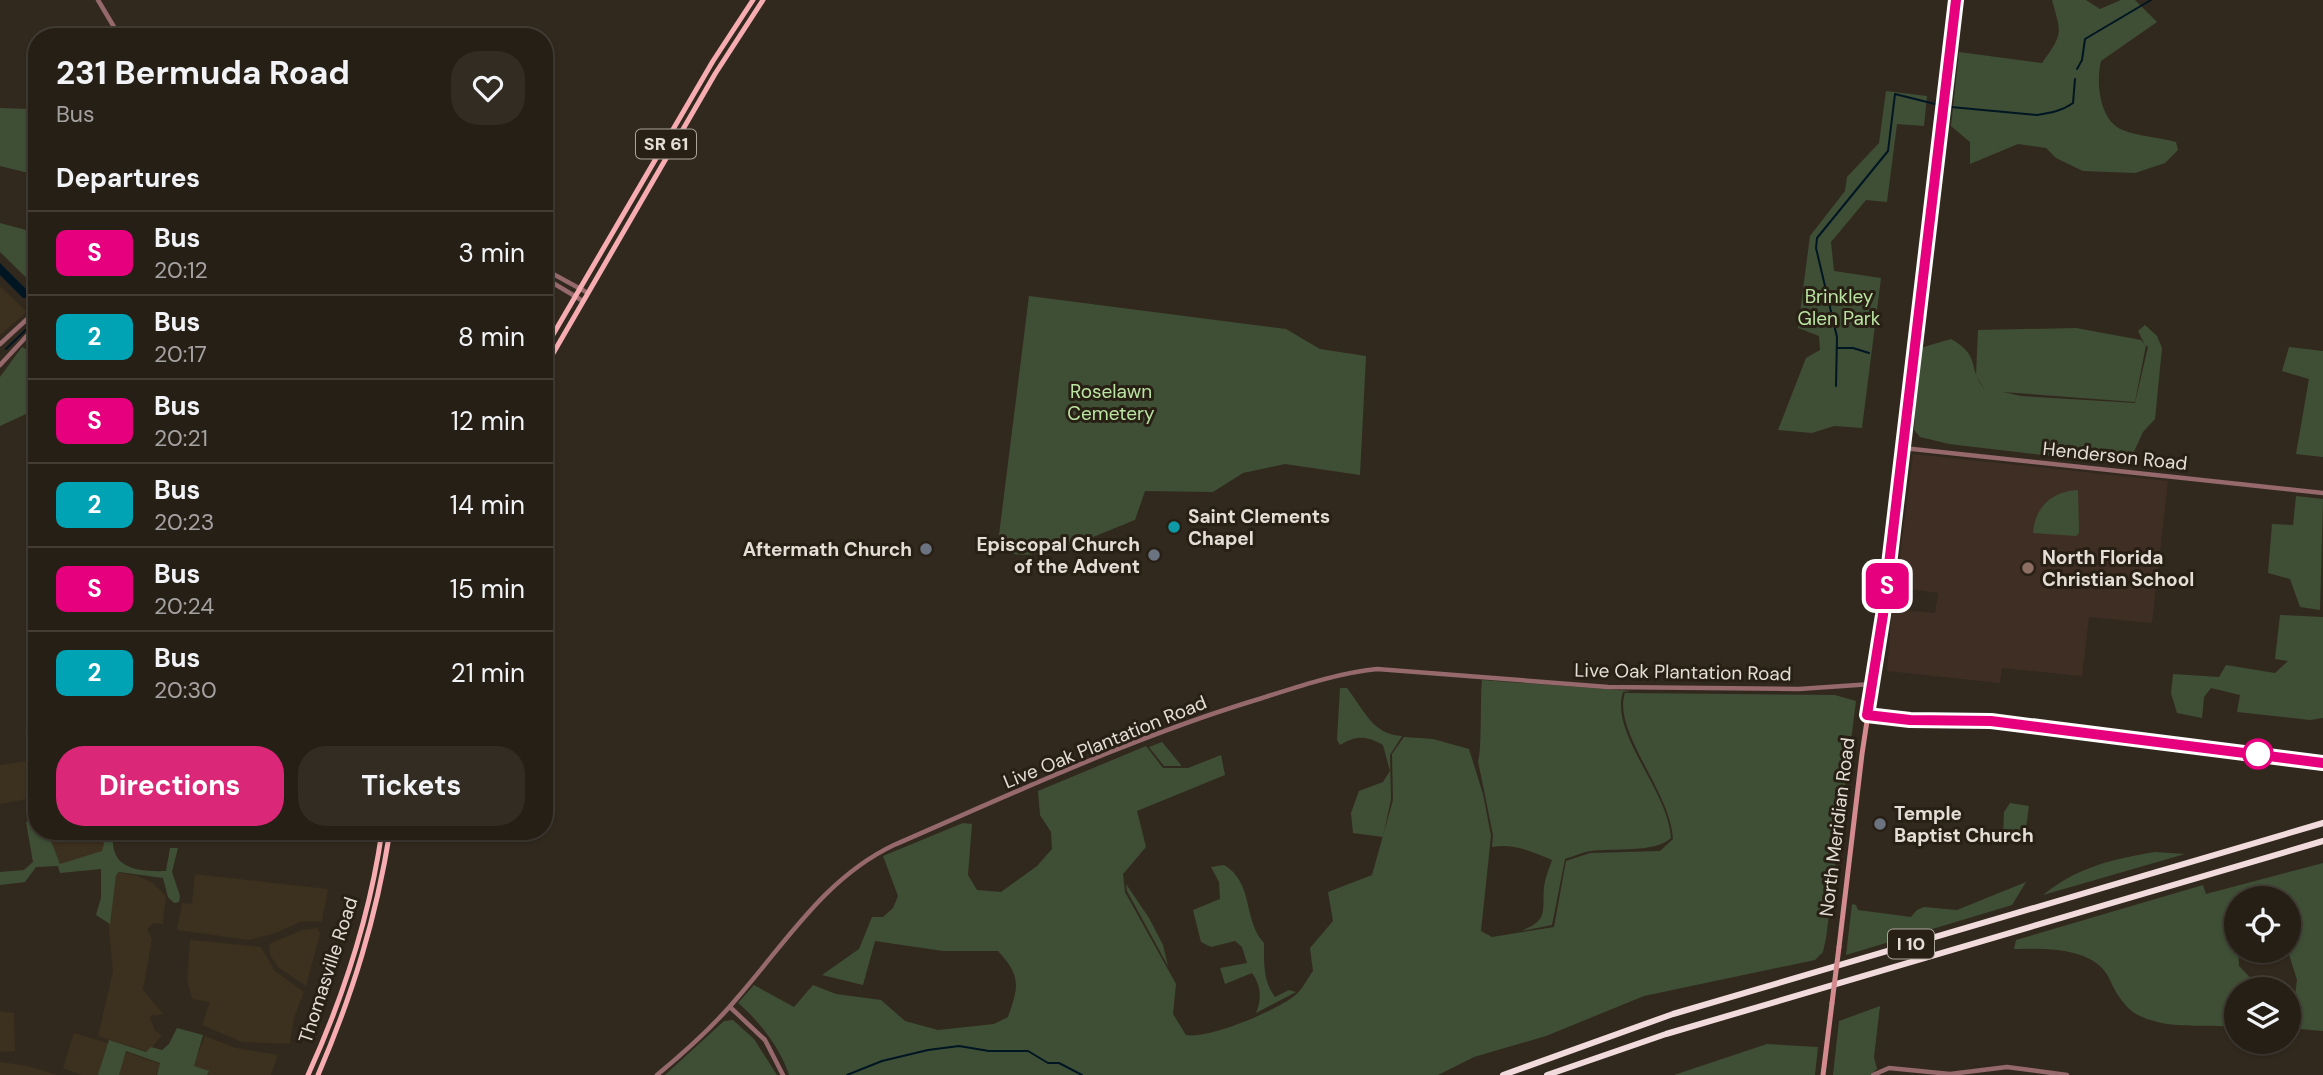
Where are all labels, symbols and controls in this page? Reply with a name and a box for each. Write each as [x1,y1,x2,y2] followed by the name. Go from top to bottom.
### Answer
[56,51,350,94] text: 231 Bermuda Road
[451,51,525,125] button: heart
[56,99,95,129] text: Bus
[636,130,696,159] road number: SR 61
[56,161,200,195] text: Departures
[154,221,200,255] text: Bus
[458,236,525,270] text: 3 min
[87,237,102,268] text: S
[154,255,208,285] text: 20:12
[1798,284,1881,331] park label: Brinkley Glen Park
[154,305,200,339] text: Bus
[458,320,525,354] text: 8 min
[88,321,101,352] text: 2
[154,339,207,369] text: 20:17
[1067,379,1155,426] park label: Roselawn Cemetery
[154,389,200,423] text: Bus
[451,404,525,438] text: 12 min
[87,405,102,436] text: S
[154,423,208,453] text: 20:21
[2041,436,2189,476] street label: Henderson Road
[154,473,200,507] text: Bus
[450,488,525,522] text: 14 min
[88,489,101,520] text: 2
[1188,504,1330,551] place label: Saint Clements Chapel
[154,507,214,537] text: 20:23
[1166,519,1182,535] marker: Saint Clements Chapel
[977,532,1140,579] place label: Episcopal Church of the Advent
[743,537,912,562] place label: Aftermath Church
[918,541,934,557] marker: Aftermath Church
[2042,545,2194,592] place label: North Florida Christian School
[1146,547,1162,563] marker: Episcopal Church of the Advent
[154,557,200,591] text: Bus
[2020,560,2036,576] marker: North Florida Christian School
[1864,563,1910,609] line badge: S
[1880,570,1894,601] text: S
[450,572,525,606] text: 15 min
[87,573,102,604] text: S
[154,591,214,621] text: 20:24
[154,641,200,675] text: Bus
[451,656,525,690] text: 21 min
[88,657,101,688] text: 2
[1574,658,1792,686] street label: Live Oak Plantation Road
[154,675,217,705] text: 20:30
[1000,690,1210,794] street label: Live Oak Plantation Road
[1814,736,1860,918] street label: North Meridian Road
[2243,739,2273,769] unlabelled marker
[56,746,284,826] button: Directions
[298,746,525,826] button: Tickets
[1894,801,2034,848] place label: Temple Baptist Church
[1872,816,1888,832] marker: Temple Baptist Church
[2224,886,2301,1054] map controls
[2224,886,2301,963] button: locate
[293,894,363,1046] street label: Thomasville Road
[1888,930,1934,959] road number: I 10
[2224,977,2301,1054] button: layers

